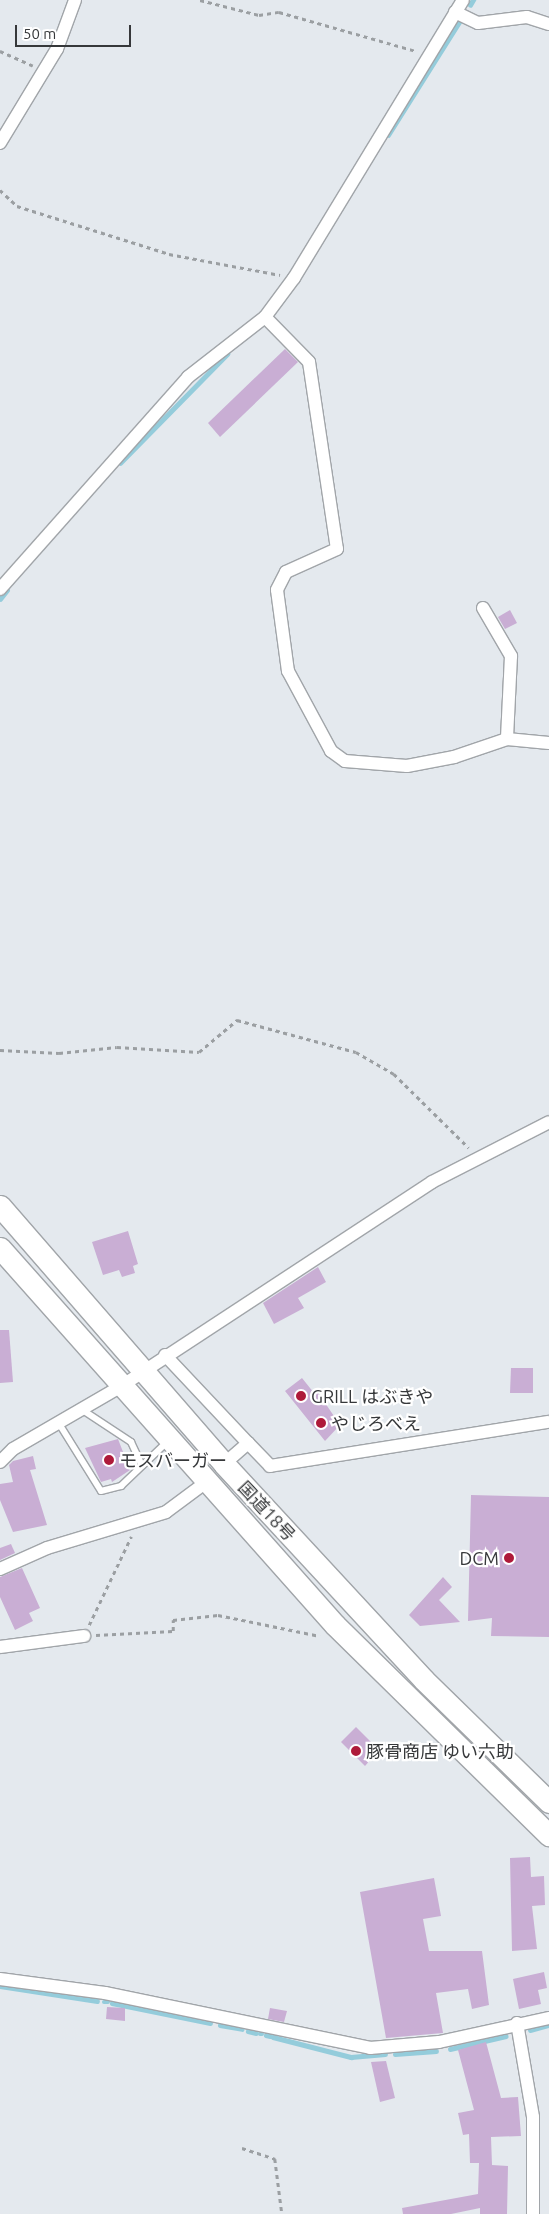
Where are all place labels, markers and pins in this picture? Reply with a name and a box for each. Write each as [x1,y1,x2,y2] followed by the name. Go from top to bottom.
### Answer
[311,1385,433,1407] place label: GRILL はぶきや
[295,1390,307,1402] marker: GRILL はぶきや
[331,1412,421,1434] place label: やじろべえ
[315,1417,327,1429] marker: やじろべえ
[119,1449,227,1471] place label: モスバーガー
[103,1454,115,1466] marker: モスバーガー
[460,1547,499,1569] place label: DCM
[503,1552,515,1564] marker: DCM
[366,1740,514,1762] place label: 豚骨商店 ゆい六助
[350,1745,362,1757] marker: 豚骨商店 ゆい六助

